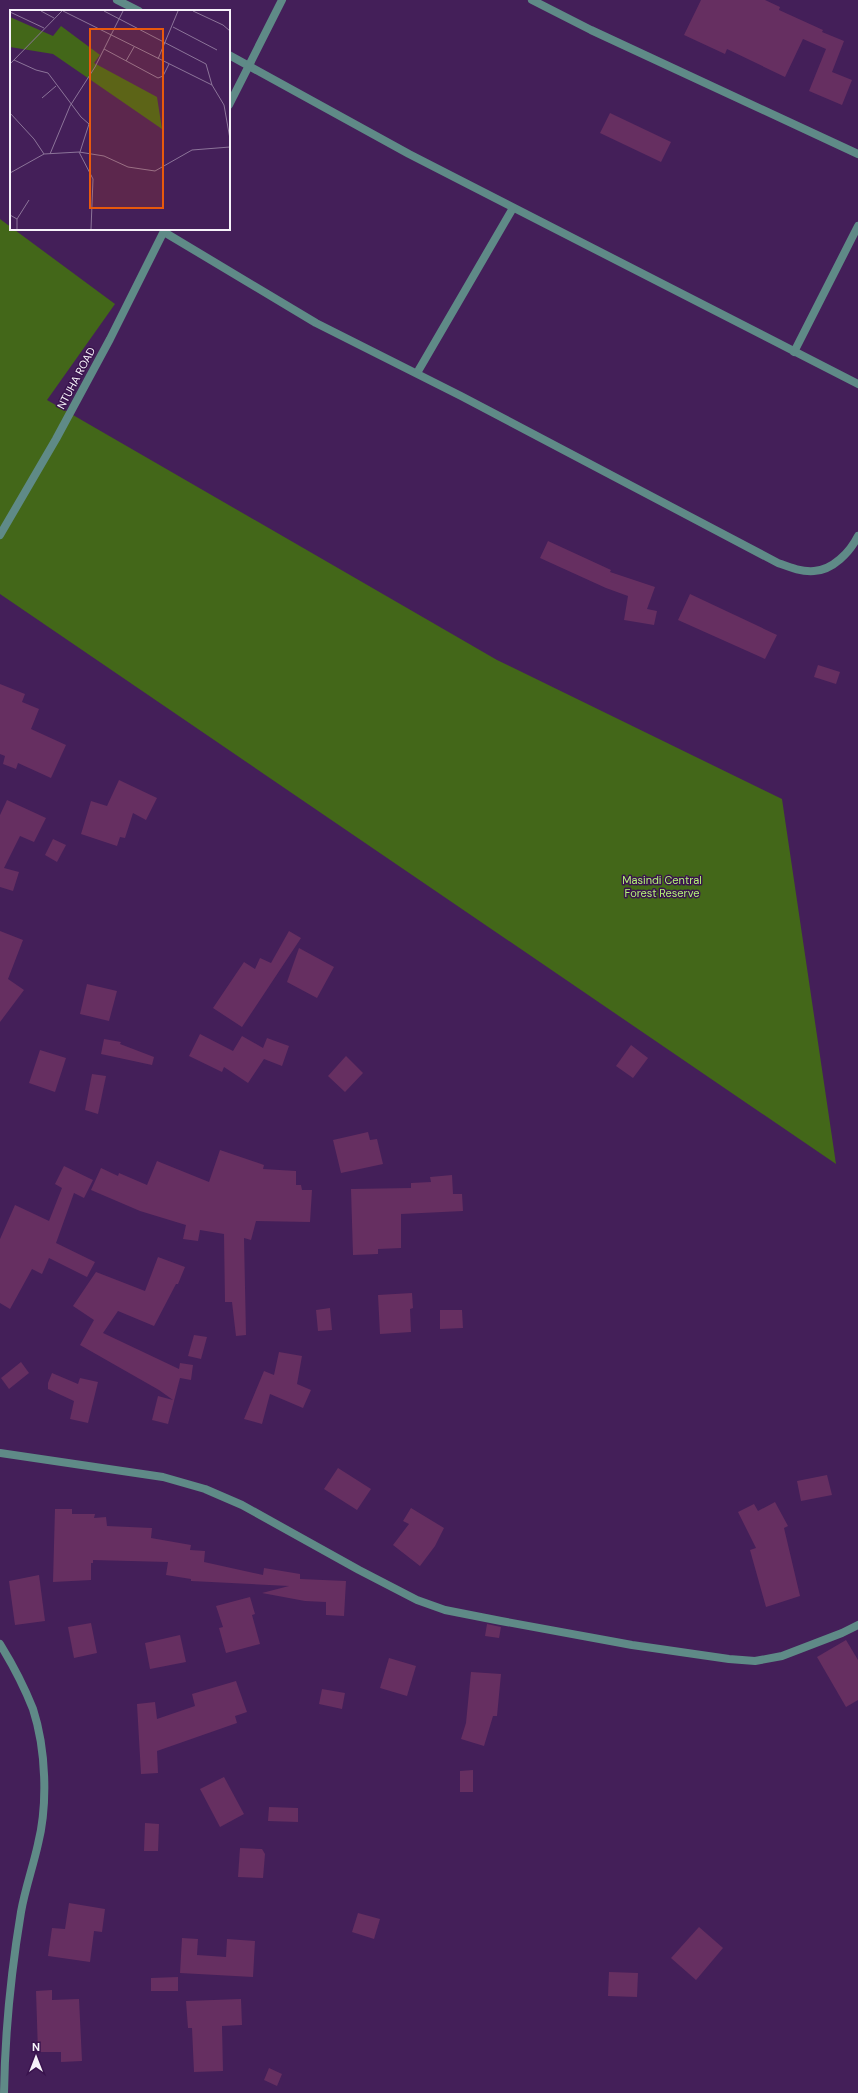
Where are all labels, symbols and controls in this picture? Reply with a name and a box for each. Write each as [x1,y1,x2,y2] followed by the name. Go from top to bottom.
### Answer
[10,10,230,230] inset map
[54,344,98,411] street label: NTUHA ROAD
[622,873,702,900] park label: Masindi Central Forest Reserve
[16,2037,56,2077] north arrow
[32,2040,40,2054] text: N

